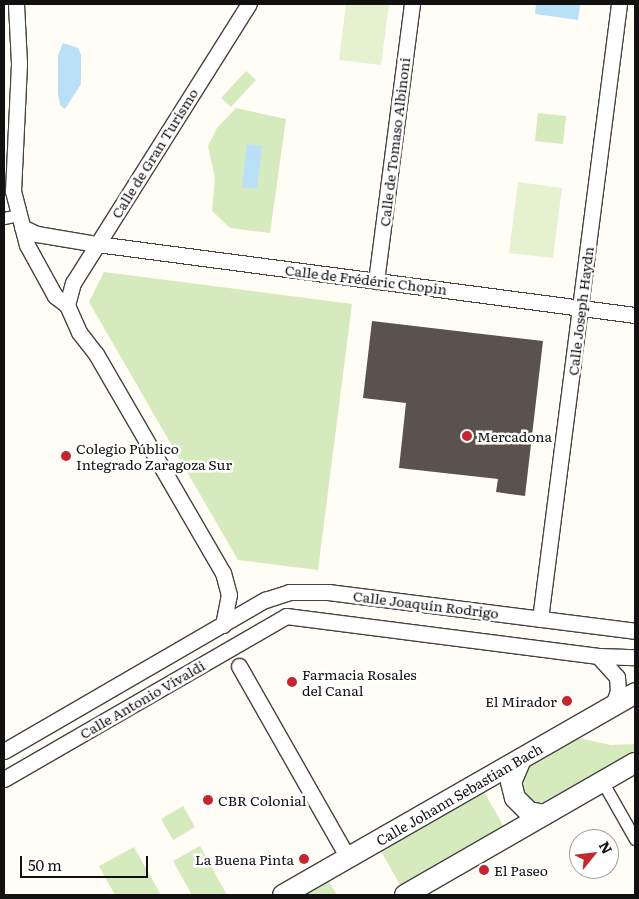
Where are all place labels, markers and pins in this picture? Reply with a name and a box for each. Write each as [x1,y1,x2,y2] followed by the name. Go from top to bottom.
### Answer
[477,428,552,444] place label: Mercadona
[461,430,473,442] marker: Mercadona
[76,440,232,472] place label: Colegio Público Integrado Zaragoza Sur
[60,450,72,462] marker: Colegio Público Integrado Zaragoza Sur
[302,666,417,699] place label: Farmacia Rosales del Canal
[286,676,298,688] marker: Farmacia Rosales del Canal
[485,693,557,709] place label: El Mirador
[561,695,573,707] marker: El Mirador
[218,792,307,808] place label: CBR Colonial
[202,794,214,806] marker: CBR Colonial
[195,851,294,867] place label: La Buena Pinta
[298,853,310,865] marker: La Buena Pinta
[494,862,548,878] place label: El Paseo
[478,864,490,876] marker: El Paseo

